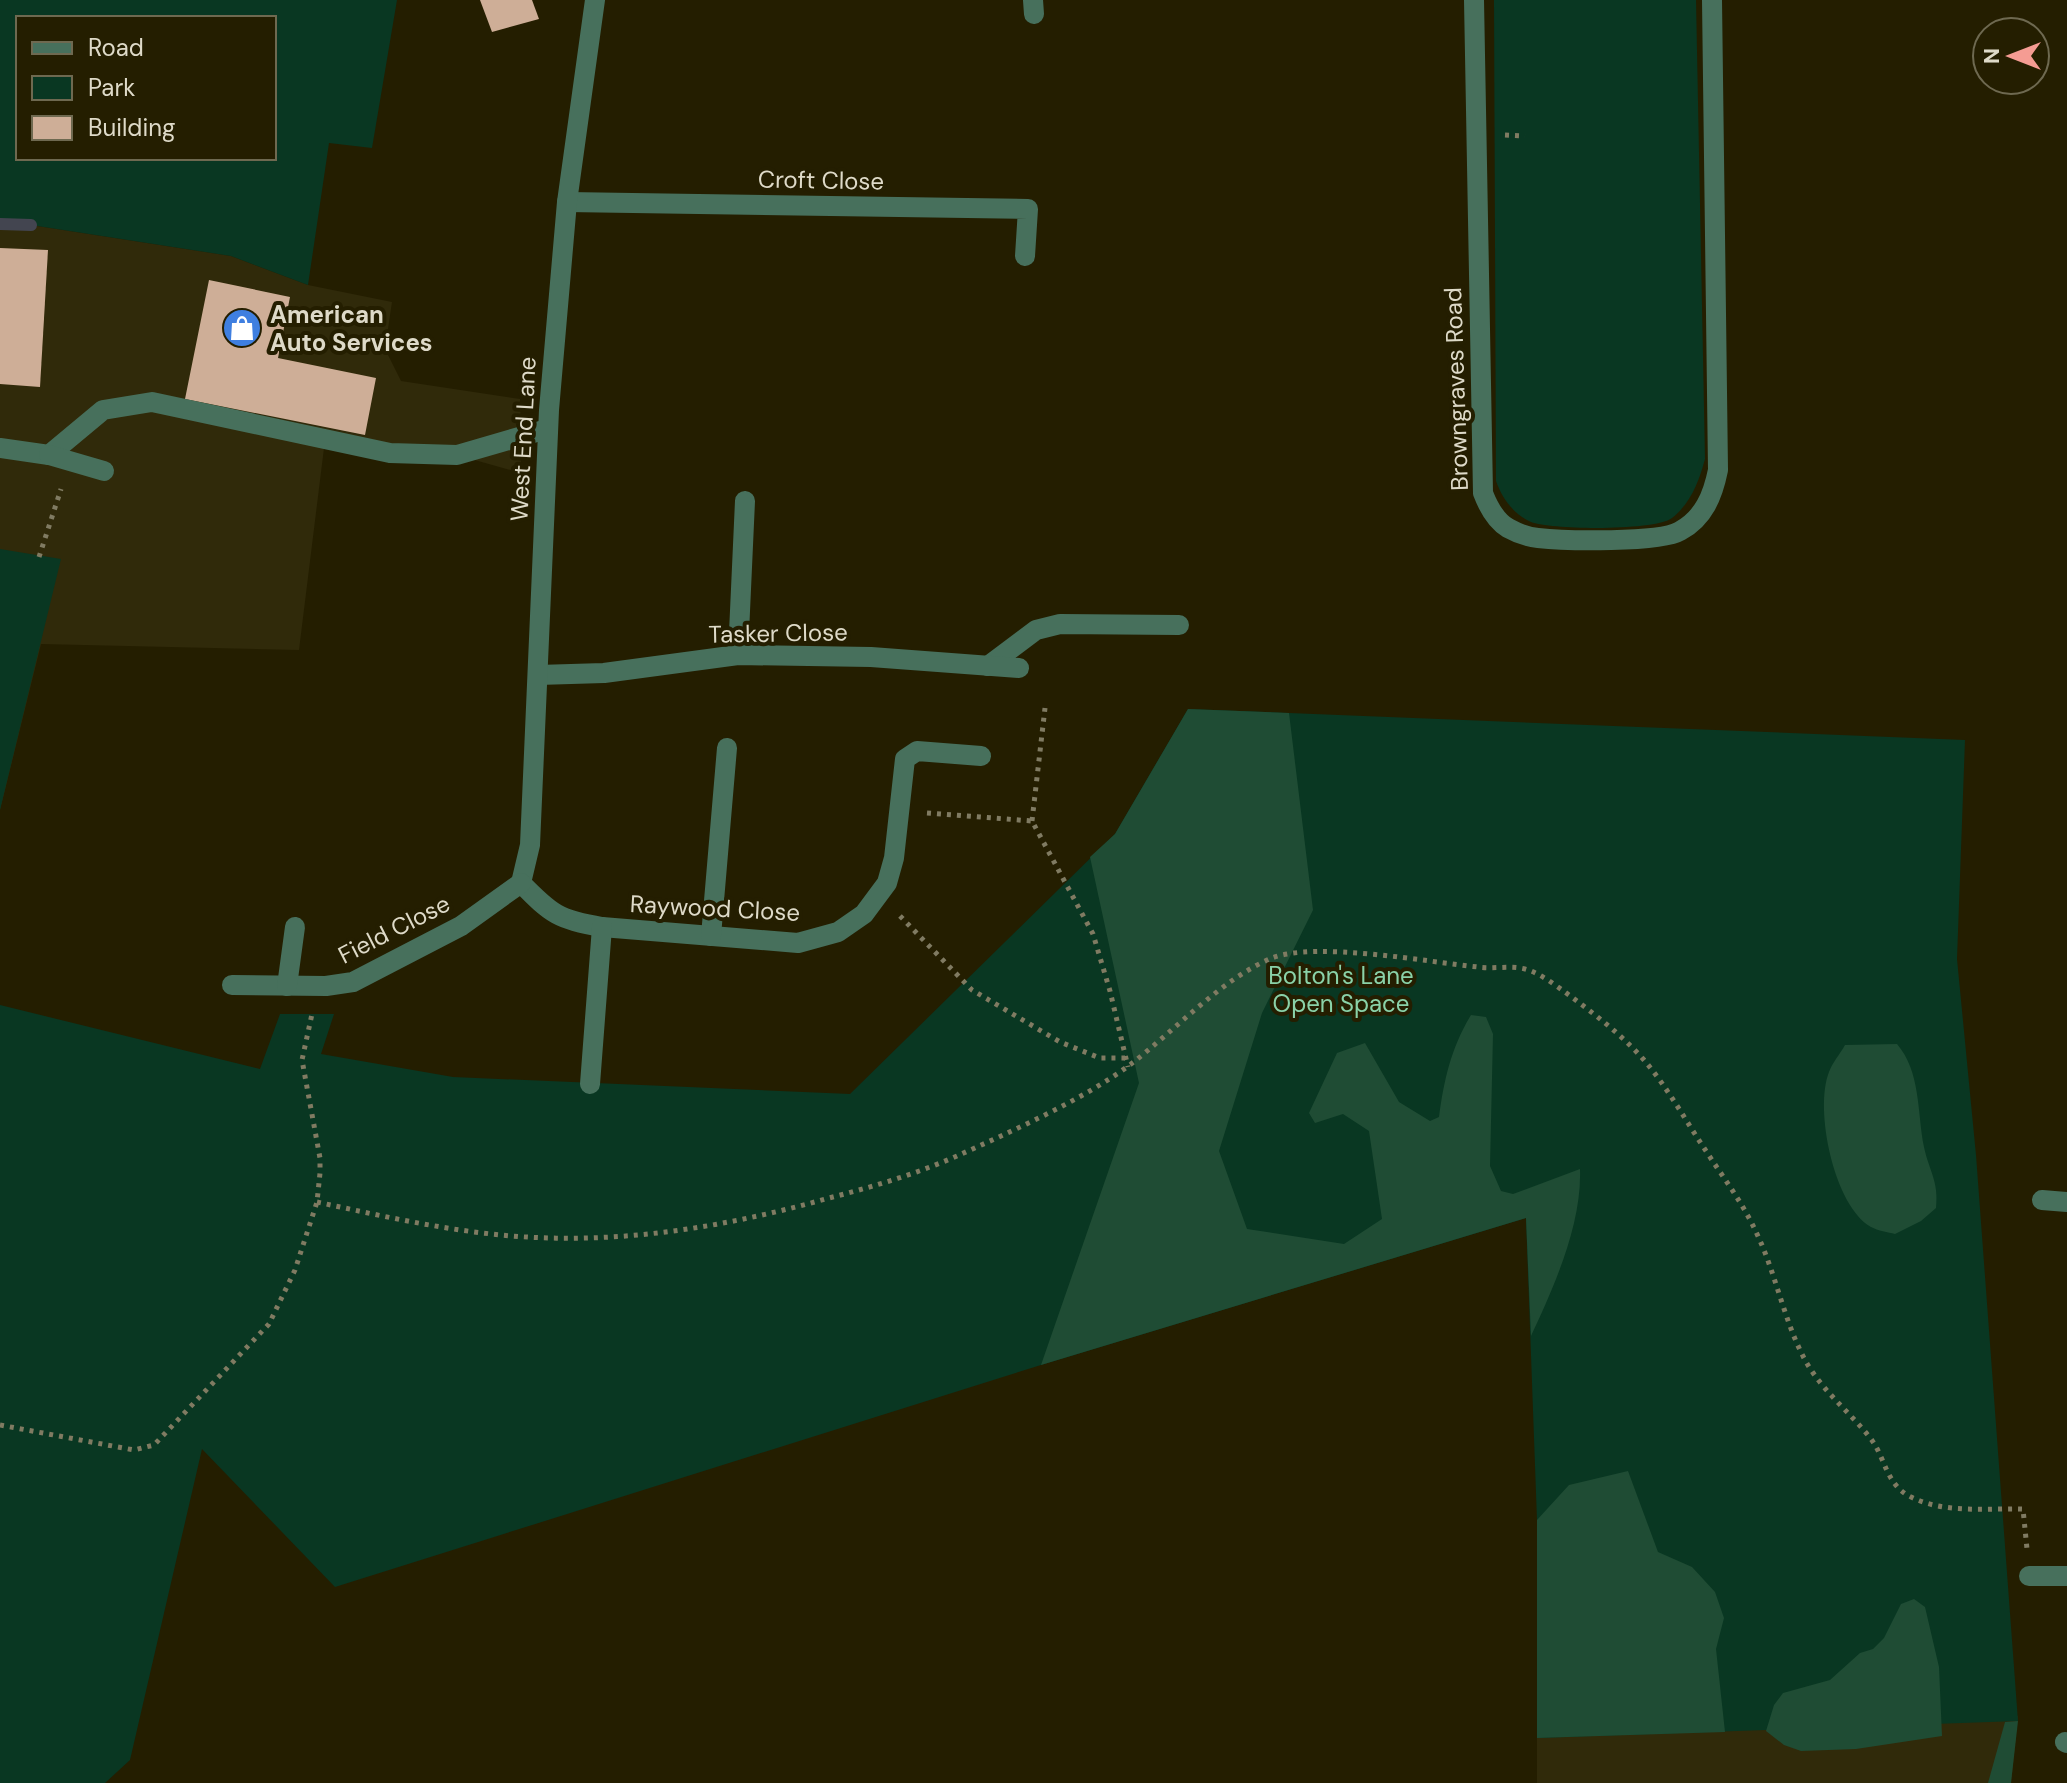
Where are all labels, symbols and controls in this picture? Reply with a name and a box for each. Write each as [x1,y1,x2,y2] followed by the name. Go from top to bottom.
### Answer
[16,16,276,160] legend
[1971,16,2051,96] north arrow
[88,32,144,63] text: Road
[1977,48,2006,64] text: N
[88,72,135,103] text: Park
[88,112,175,143] text: Building
[758,163,884,197] street label: Croft Close
[1437,287,1475,491] street label: Browngraves Road
[270,299,433,358] place label: American Auto Services
[221,307,263,349] shop icon: American Auto Services
[503,356,543,522] street label: West End Lane
[708,616,848,650] street label: Tasker Close
[333,888,455,970] street label: Field Close
[629,888,801,928] street label: Raywood Close
[1268,960,1414,1019] park label: Bolton's Lane Open Space

